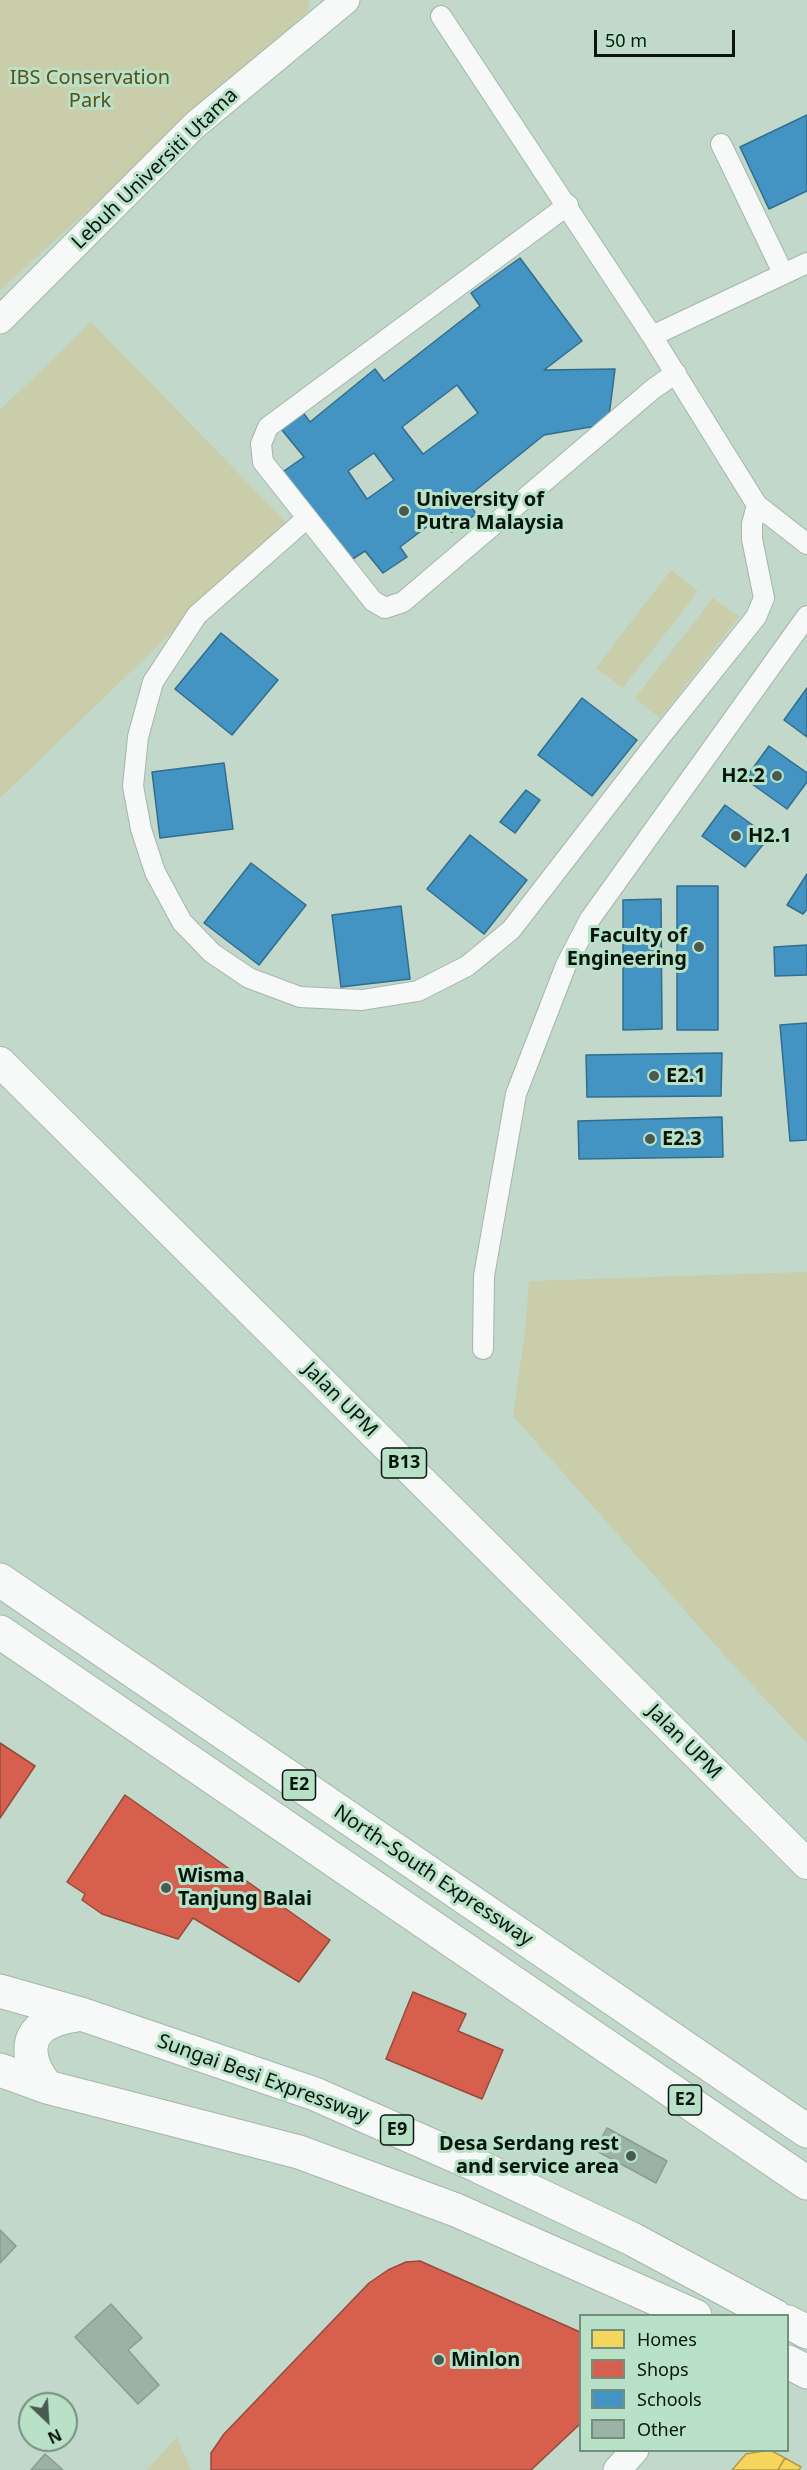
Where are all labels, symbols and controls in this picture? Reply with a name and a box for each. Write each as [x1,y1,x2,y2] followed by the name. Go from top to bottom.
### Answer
[597,18,738,56] scale bar
[605,28,647,52] text: 50 m
[10,66,170,113] park label: IBS Conservation Park
[67,84,243,254] street label: Lebuh Universiti Utama
[416,488,564,535] place label: University of Putra Malaysia
[397,504,411,518] marker: University of Putra Malaysia
[721,764,765,788] place label: H2.2
[770,769,784,783] marker: H2.2
[748,824,792,848] place label: H2.1
[729,829,743,843] marker: H2.1
[567,924,687,971] place label: Faculty of Engineering
[692,940,706,954] marker: Faculty of Engineering
[666,1064,706,1088] place label: E2.1
[647,1069,661,1083] marker: E2.1
[662,1127,702,1151] place label: E2.3
[643,1132,657,1146] marker: E2.3
[298,1358,382,1442] street label: Jalan UPM
[382,1448,426,1478] road number: B13
[642,1700,726,1784] street label: Jalan UPM
[282,1770,316,1800] road number: E2
[329,1800,537,1952] street label: North–South Expressway
[178,1864,312,1911] place label: Wisma Tanjung Balai
[159,1881,173,1895] marker: Wisma Tanjung Balai
[154,2030,372,2128] street label: Sungai Besi Expressway
[668,2085,702,2115] road number: E2
[380,2115,414,2145] road number: E9
[439,2132,619,2179] place label: Desa Serdang rest and service area
[624,2149,638,2163] marker: Desa Serdang rest and service area
[579,2314,789,2452] legend
[637,2327,697,2351] text: Homes
[451,2348,520,2372] place label: Minlon
[432,2353,446,2367] marker: Minlon
[637,2357,689,2381] text: Shops
[637,2387,702,2411] text: Schools
[18,2392,78,2452] north arrow
[637,2417,686,2441] text: Other
[44,2424,65,2449] text: N

